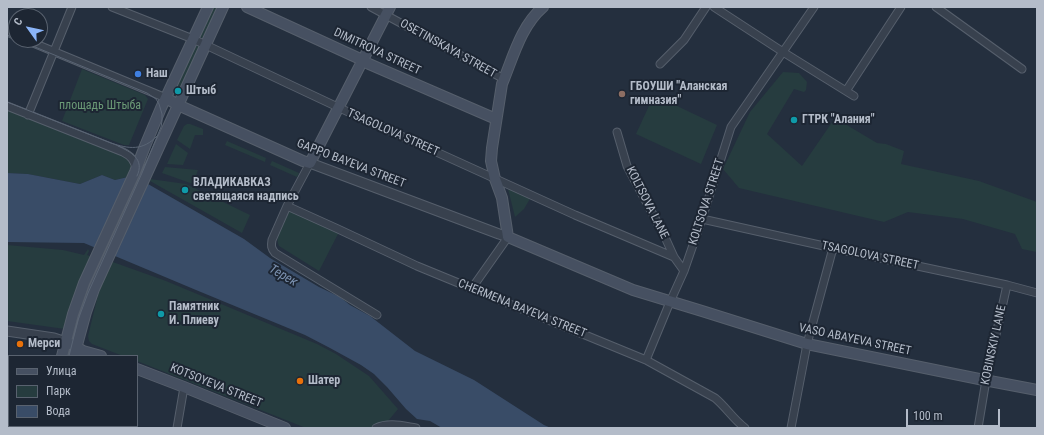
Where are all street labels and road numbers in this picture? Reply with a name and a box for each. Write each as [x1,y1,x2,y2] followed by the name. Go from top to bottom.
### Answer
[397,17,499,81] street label: OSETINSKAYA STREET
[331,25,423,79] street label: DIMITROVA STREET
[345,106,441,160] street label: TSAGOLOVA STREET
[294,137,408,191] street label: GAPPO BAYEVA STREET
[686,157,728,247] street label: KOLTSOVA STREET
[623,164,671,242] street label: KOLTSOVA LANE
[820,239,920,273] street label: TSAGOLOVA STREET
[456,277,588,341] street label: CHERMENA BAYEVA STREET
[978,304,1010,386] street label: KOBINSKIY LANE
[797,321,913,359] street label: VASO ABAYEVA STREET
[168,361,264,411] street label: KOTSOYEVA STREET

